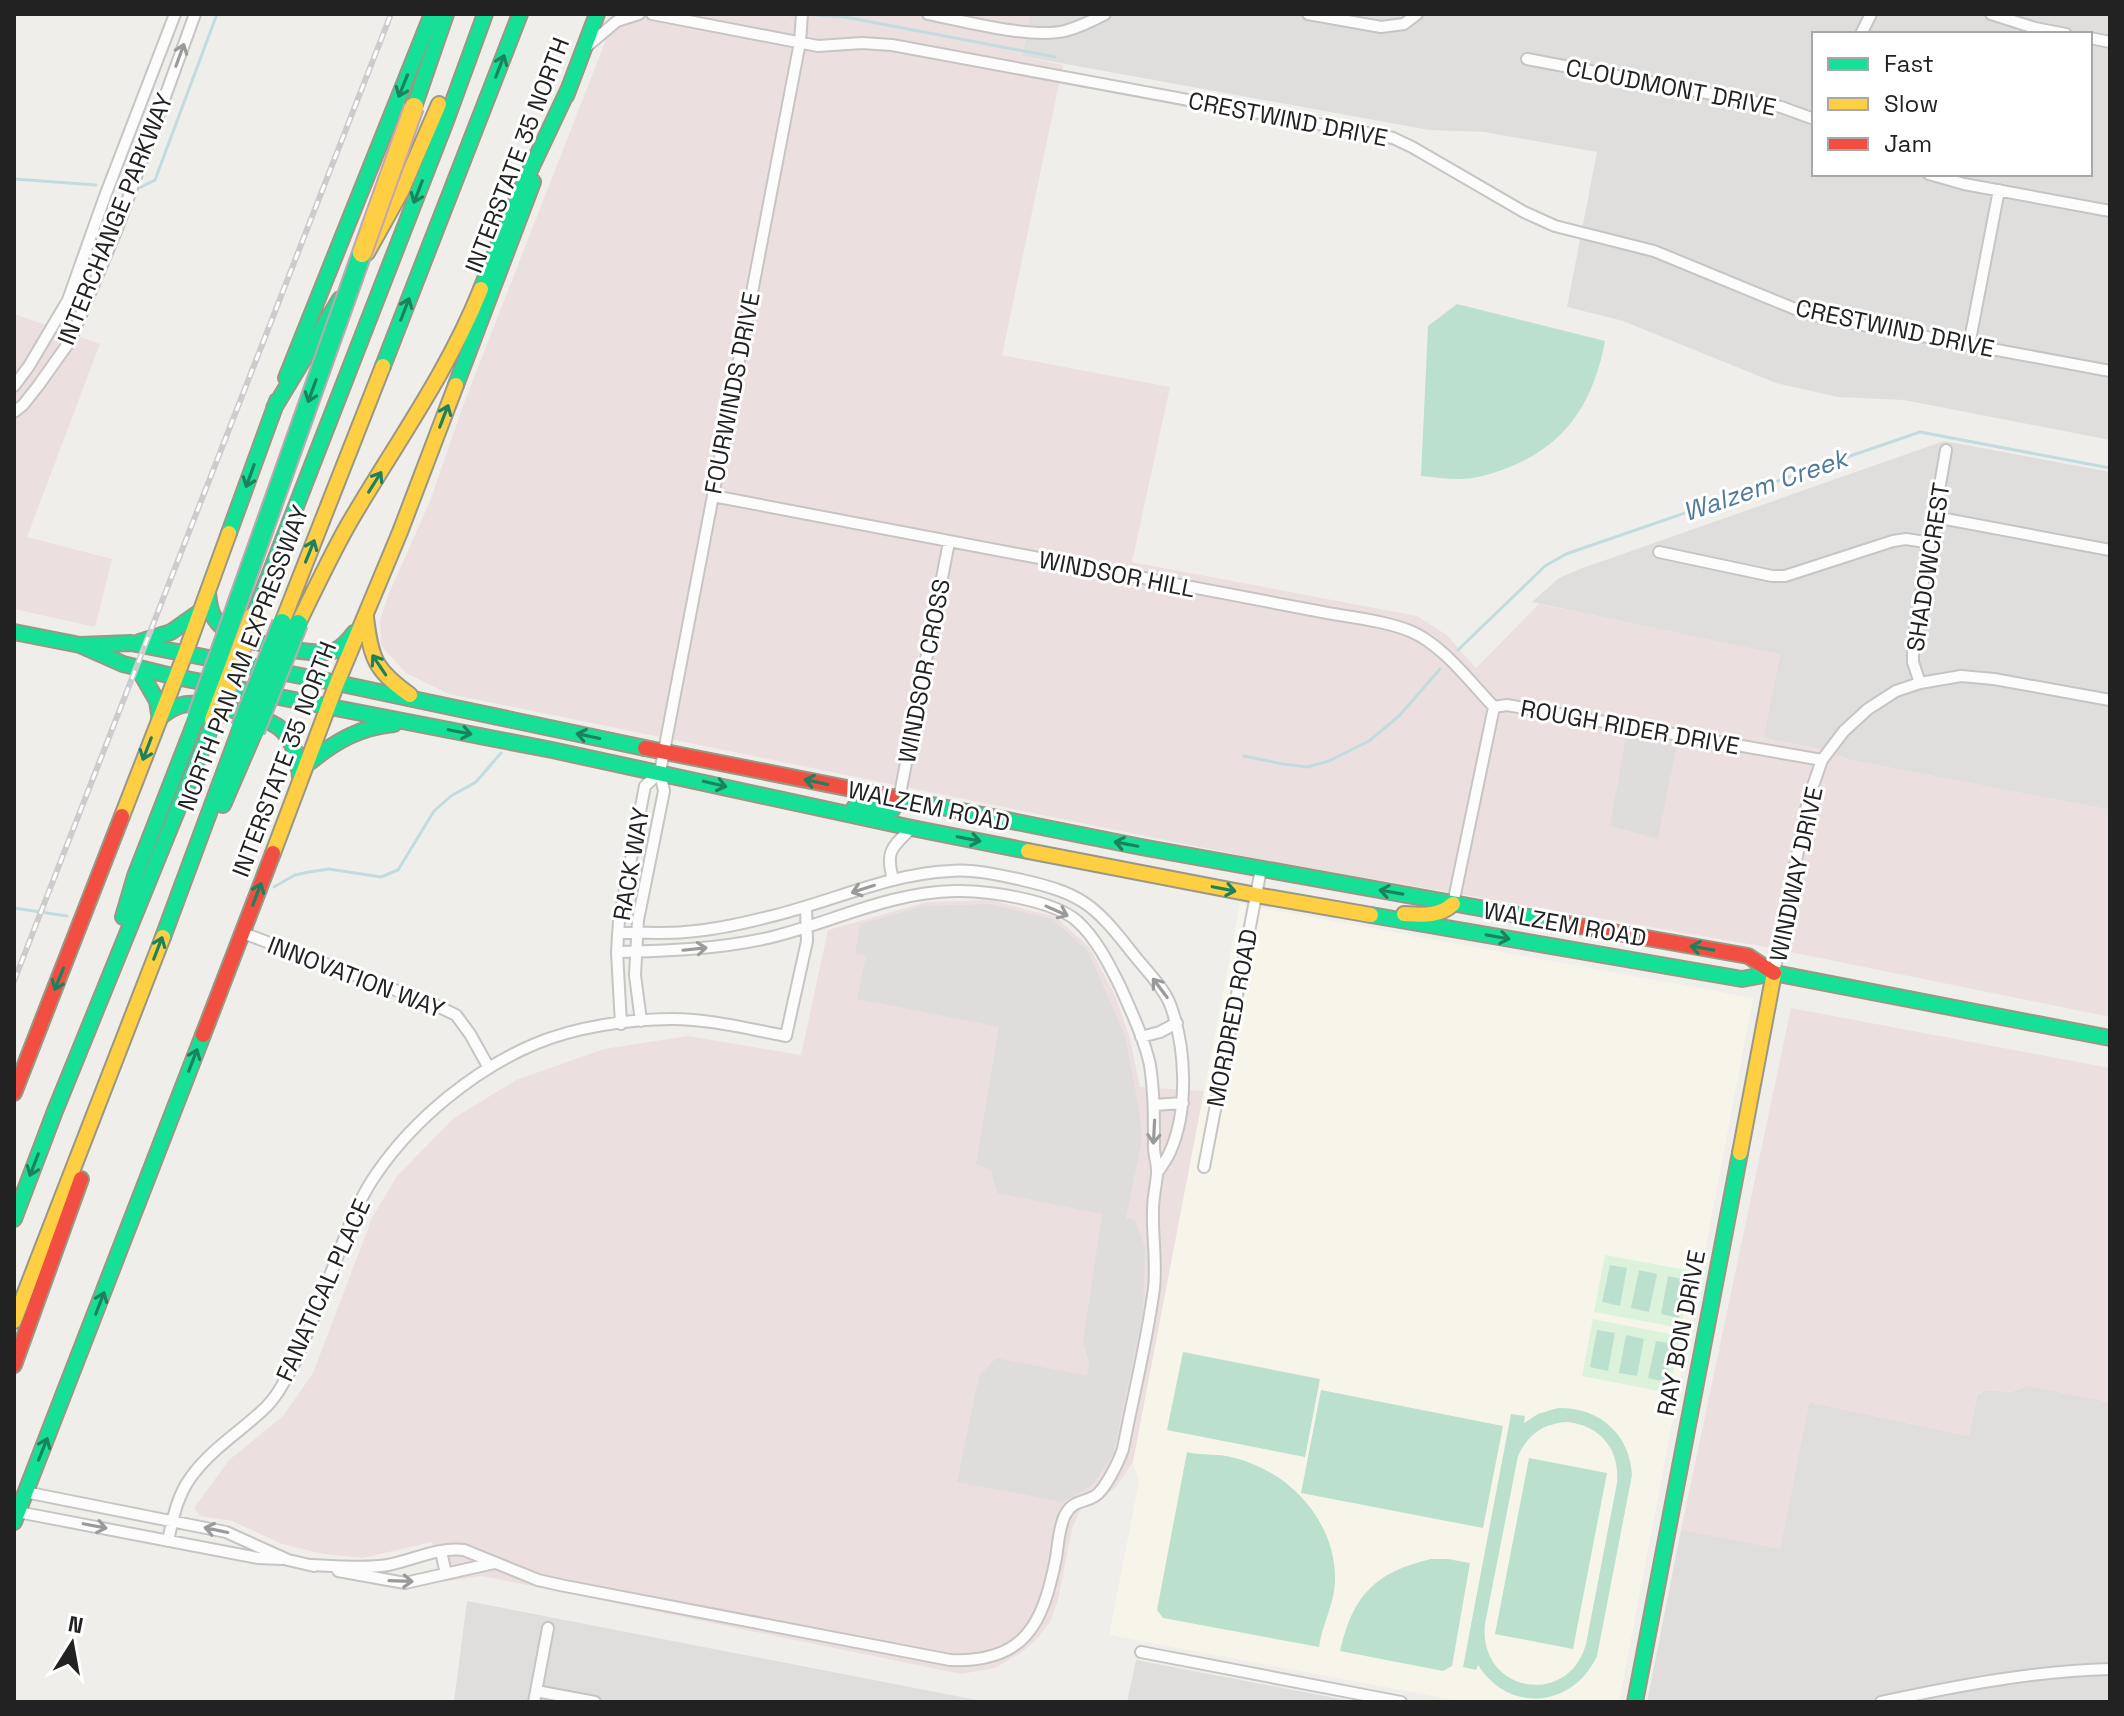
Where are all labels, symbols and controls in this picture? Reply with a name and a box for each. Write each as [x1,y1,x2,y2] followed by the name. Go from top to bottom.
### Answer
[1812,32,2092,176] legend
[458,33,576,277] street label: INTERSTATE 35 NORTH
[174,43,188,68] one-way arrow
[1884,48,1934,79] text: Fast
[1563,51,1779,123] street label: CLOUDMONT DRIVE
[494,54,508,79] one-way arrow
[395,73,409,98] one-way arrow
[1186,84,1390,154] street label: CRESTWIND DRIVE
[50,88,180,349] street label: INTERCHANGE PARKWAY
[1884,88,1938,119] text: Slow
[1884,128,1932,159] text: Jam
[410,179,425,204] one-way arrow
[697,290,767,496] street label: FOURWINDS DRIVE
[1793,292,1997,364] street label: CRESTWIND DRIVE
[399,297,414,322] one-way arrow
[304,379,318,403] one-way arrow
[438,404,452,429] one-way arrow
[1678,440,1855,529] water label: Walzem Creek
[241,463,256,488] one-way arrow
[367,471,384,493] one-way arrow
[1899,480,1957,654] street label: SHADOWCREST
[170,501,316,815] street label: NORTH PAN AM EXPRESSWAY
[304,539,319,564] one-way arrow
[1036,544,1198,604] street label: WINDSOR HILL
[891,576,957,766] street label: WINDSOR CROSS
[225,637,343,881] street label: INTERSTATE 35 NORTH
[371,655,387,677] one-way arrow
[1518,692,1742,762] street label: ROUGH RIDER DRIVE
[447,725,472,740] one-way arrow
[576,727,602,742] one-way arrow
[139,736,153,761] one-way arrow
[804,774,829,789] one-way arrow
[845,774,1013,838] street label: WALZEM ROAD
[701,778,727,793] one-way arrow
[1762,784,1830,964] street label: WINDWAY DRIVE
[606,805,656,923] street label: RACK WAY
[955,832,981,847] one-way arrow
[1113,836,1139,851] one-way arrow
[251,882,265,907] one-way arrow
[850,882,876,897] one-way arrow
[1211,883,1236,898] one-way arrow
[1379,884,1404,899] one-way arrow
[1481,894,1649,954] street label: WALZEM ROAD
[1045,904,1069,919] one-way arrow
[1200,926,1264,1110] street label: MORDRED ROAD
[263,929,449,1025] street label: INNOVATION WAY
[1485,930,1510,945] one-way arrow
[152,936,166,961] one-way arrow
[1690,939,1715,954] one-way arrow
[681,942,708,957] one-way arrow
[51,966,65,991] one-way arrow
[1151,978,1168,999] one-way arrow
[187,1048,201,1073] one-way arrow
[1146,1118,1161,1145] one-way arrow
[26,1152,40,1177] one-way arrow
[269,1194,377,1386] street label: FANATICAL PLACE
[1650,1247,1712,1419] street label: RAY BON DRIVE
[94,1291,108,1316] one-way arrow
[36,1437,51,1462] one-way arrow
[81,1520,107,1535] one-way arrow
[203,1522,229,1537] one-way arrow
[387,1573,414,1588] one-way arrow
[32,1604,112,1684] north arrow
[66,1609,86,1640] text: N

